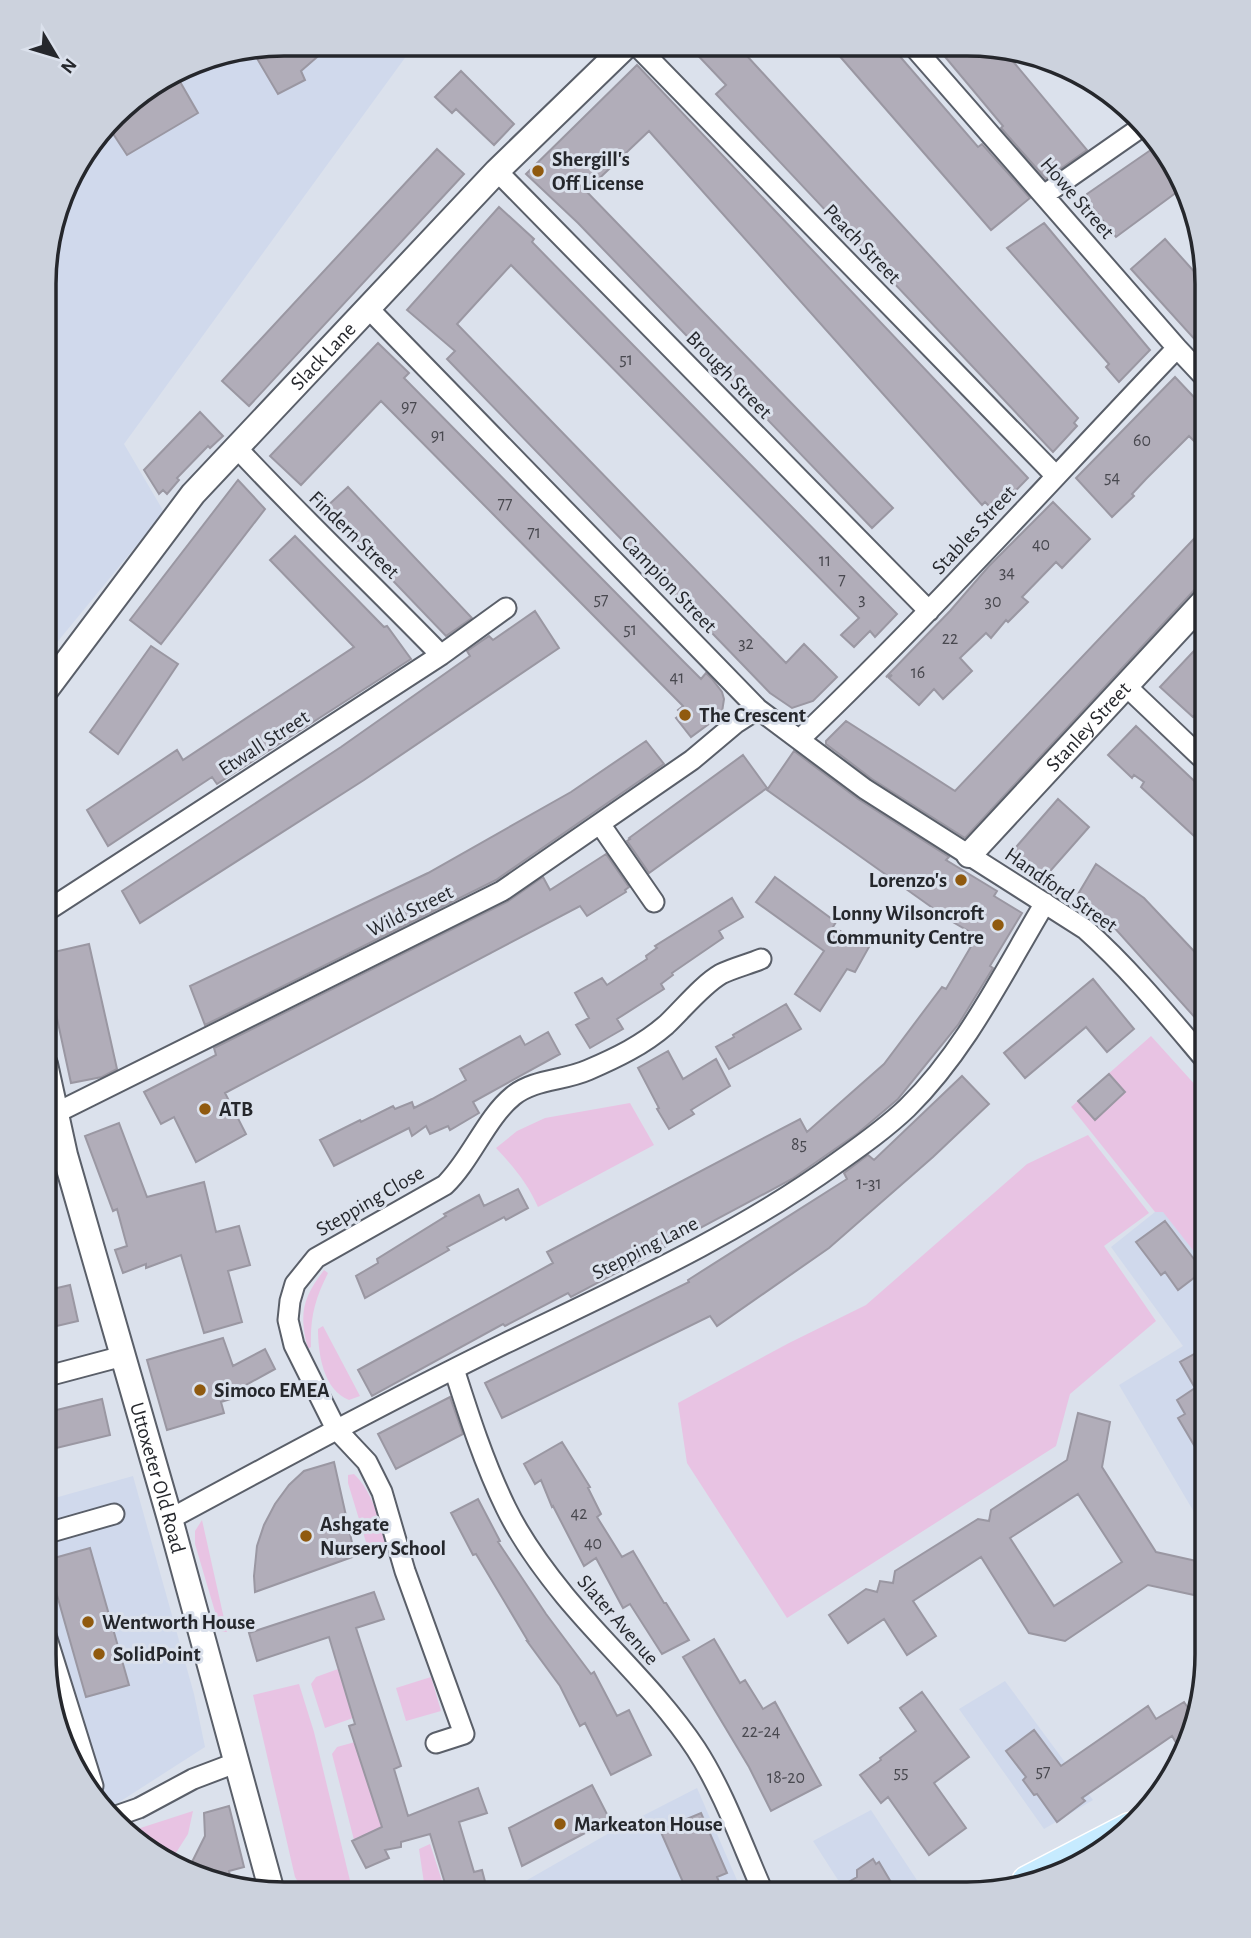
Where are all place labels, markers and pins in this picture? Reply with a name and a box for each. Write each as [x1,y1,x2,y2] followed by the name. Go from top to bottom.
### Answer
[552,149,644,194] place label: Shergill's Off License
[530,163,546,179] marker: Shergill's Off License
[699,705,806,726] place label: The Crescent
[677,707,693,723] marker: The Crescent
[869,870,947,891] place label: Lorenzo's
[953,872,969,888] marker: Lorenzo's
[827,903,984,948] place label: Lonny Wilsoncroft Community Centre
[990,917,1006,933] marker: Lonny Wilsoncroft Community Centre
[219,1099,253,1120] place label: ATB
[197,1101,213,1117] marker: ATB
[214,1380,330,1401] place label: Simoco EMEA
[192,1382,208,1398] marker: Simoco EMEA
[320,1514,446,1559] place label: Ashgate Nursery School
[298,1528,314,1544] marker: Ashgate Nursery School
[102,1612,255,1633] place label: Wentworth House
[80,1614,96,1630] marker: Wentworth House
[113,1644,201,1665] place label: SolidPoint
[91,1646,107,1662] marker: SolidPoint
[574,1814,723,1835] place label: Markeaton House
[552,1816,568,1832] marker: Markeaton House

